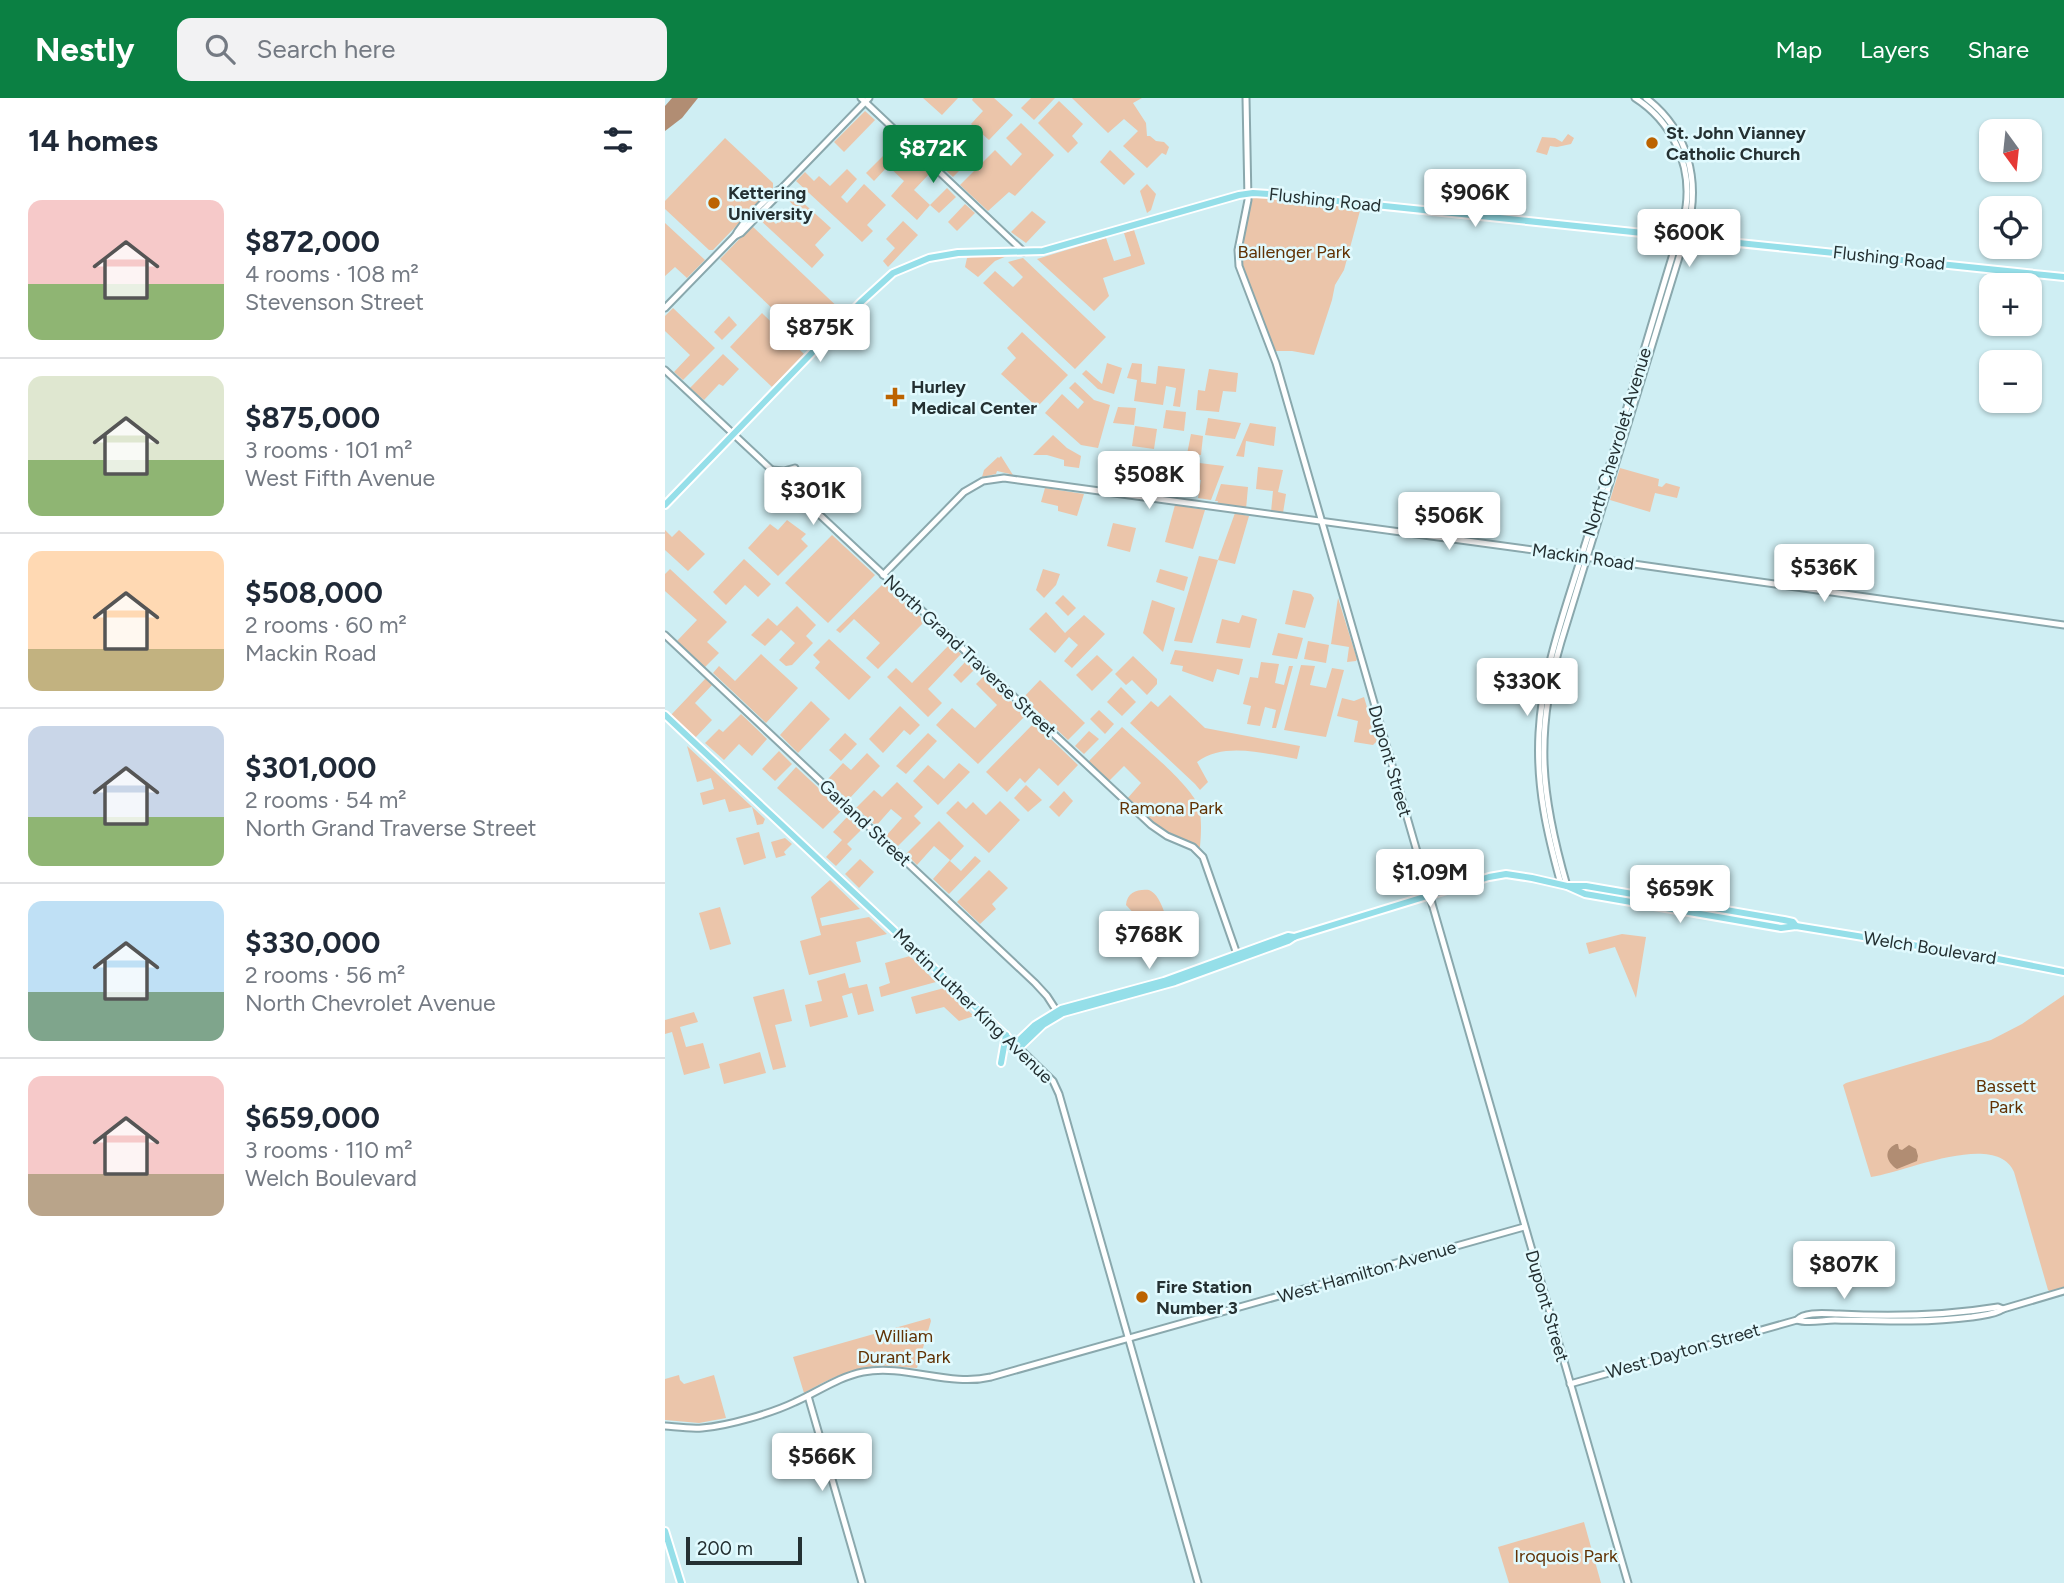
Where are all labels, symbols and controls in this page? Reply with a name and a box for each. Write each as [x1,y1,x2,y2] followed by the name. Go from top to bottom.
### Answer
[177,18,667,81] search box
[35,30,135,69] text: Nestly
[201,30,239,68] icon: search
[257,33,395,65] text: Search here
[1775,35,1822,64] text: Map
[1860,35,1929,64] text: Layers
[1967,35,2029,64] text: Share
[1979,119,2042,182] north arrow
[1979,119,2042,413] map controls
[599,121,637,159] icon: filters
[28,122,158,159] text: 14 homes
[1666,122,1806,165] place label: St. John Vianney Catholic Church
[884,126,982,185] pin: $872K
[899,134,967,162] text: $872K
[1644,135,1660,151] marker: St. John Vianney Catholic Church
[1426,170,1524,229] pin: $906K
[1440,178,1510,206] text: $906K
[728,182,813,225] place label: Kettering University
[1268,183,1382,217] street label: Flushing Road
[706,195,722,211] marker: Kettering University
[1979,196,2042,259] button: locate
[1640,209,1738,269] pin: $600K
[1653,218,1725,246] text: $600K
[245,223,380,260] text: $872,000
[84,228,168,312] icon: home
[1237,241,1351,263] park label: Ballenger Park
[1832,241,1946,275] street label: Flushing Road
[245,260,419,288] text: 4 rooms · 108 m²
[1979,273,2042,336] button: +
[245,288,424,316] text: Stevenson Street
[771,304,869,364] pin: $875K
[786,313,854,341] text: $875K
[1578,345,1656,539] street label: North Chevrolet Avenue
[1979,350,2042,413] button: −
[911,376,1037,419] place label: Hurley Medical Center
[885,387,905,407] marker: Hurley Medical Center
[245,399,380,436] text: $875,000
[84,404,168,488] icon: home
[245,436,412,464] text: 3 rooms · 101 m²
[1100,452,1198,511] pin: $508K
[1114,460,1184,488] text: $508K
[245,464,435,492] text: West Fifth Avenue
[764,468,862,527] pin: $301K
[780,476,846,504] text: $301K
[1400,492,1498,552] pin: $506K
[1414,501,1484,529] text: $506K
[1530,539,1636,575] street label: Mackin Road
[1775,545,1873,604] pin: $536K
[1790,553,1858,581] text: $536K
[879,570,1061,742] street label: North Grand Traverse Street
[245,574,383,611] text: $508,000
[84,579,168,663] icon: home
[245,611,407,639] text: 2 rooms · 60 m²
[245,639,377,667] text: Mackin Road
[1478,658,1576,718] pin: $330K
[1493,667,1561,695] text: $330K
[1364,703,1417,820] street label: Dupont Street
[245,749,376,786] text: $301,000
[84,754,168,838] icon: home
[815,775,916,871] street label: Garland Street
[245,786,407,814] text: 2 rooms · 54 m²
[1119,797,1223,819] park label: Ramona Park
[245,814,536,842] text: North Grand Traverse Street
[1373,850,1487,909] pin: $1.09M
[1392,858,1468,886] text: $1.09M
[1631,866,1729,925] pin: $659K
[1646,874,1714,902] text: $659K
[1100,912,1198,971] pin: $768K
[1115,920,1183,948] text: $768K
[245,924,380,961] text: $330,000
[889,924,1058,1088] street label: Martin Luther King Avenue
[1862,927,1998,969] street label: Welch Boulevard
[84,929,168,1013] icon: home
[245,961,405,989] text: 2 rooms · 56 m²
[245,989,496,1017] text: North Chevrolet Avenue
[1976,1075,2036,1118] park label: Bassett Park
[245,1099,380,1136] text: $659,000
[84,1104,168,1188] icon: home
[245,1136,412,1164] text: 3 rooms · 110 m²
[245,1164,417,1192] text: Welch Boulevard
[1275,1236,1459,1308] street label: West Hamilton Avenue
[1795,1242,1893,1301] pin: $807K
[1521,1248,1574,1365] street label: Dupont Street
[1809,1250,1879,1278] text: $807K
[1156,1276,1252,1319] place label: Fire Station Number 3
[1134,1289,1150,1305] marker: Fire Station Number 3
[1604,1318,1763,1383] street label: West Dayton Street
[857,1325,951,1368] park label: William Durant Park
[773,1434,871,1493] pin: $566K
[788,1442,856,1470] text: $566K
[686,1534,801,1566] scale bar
[697,1537,753,1560] text: 200 m
[1514,1545,1618,1567] park label: Iroquois Park

